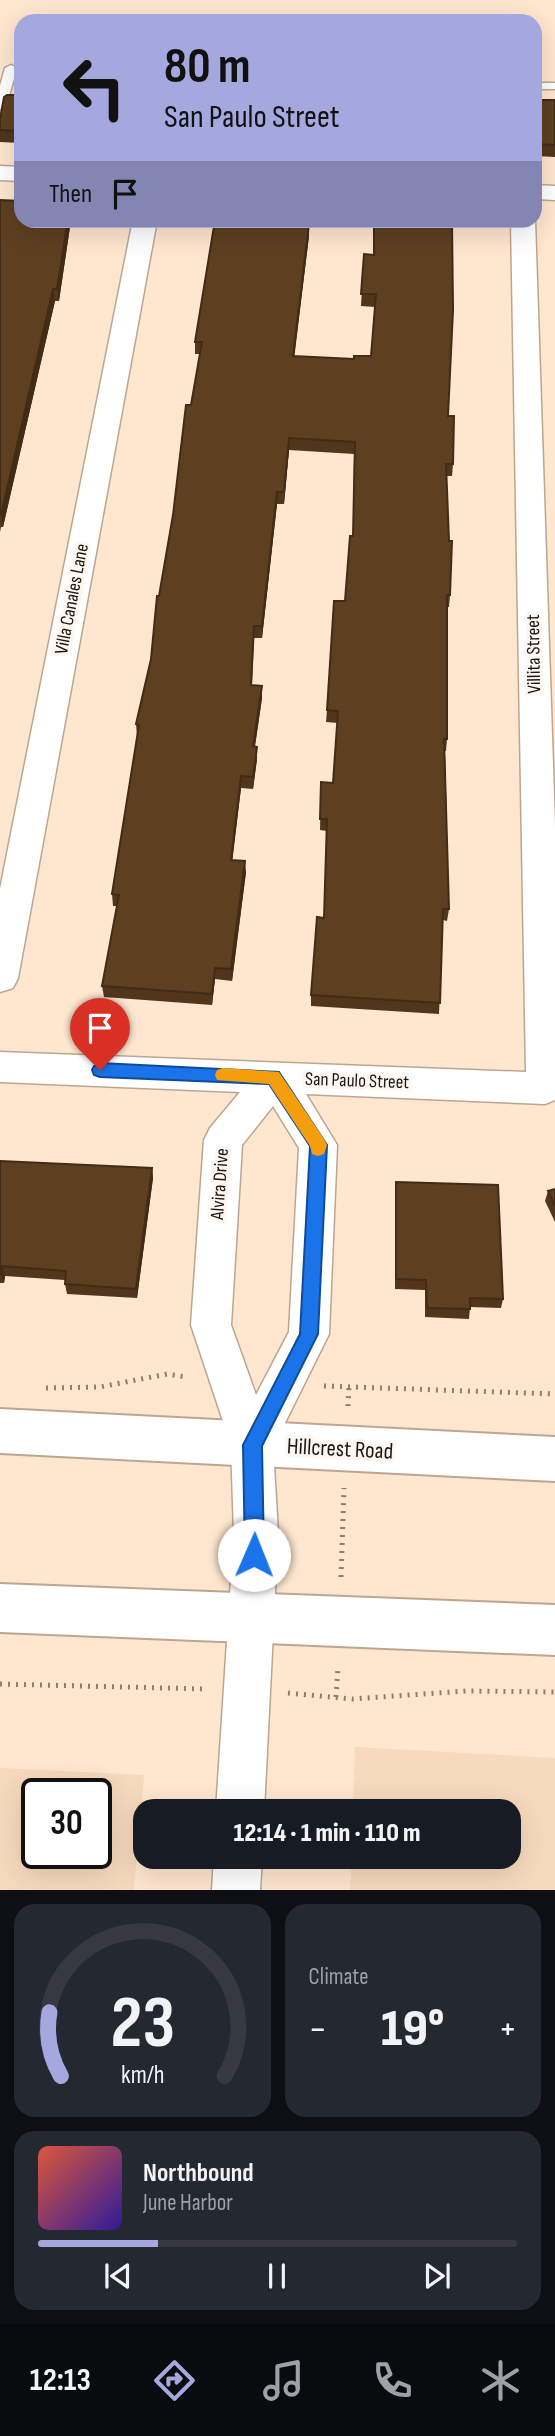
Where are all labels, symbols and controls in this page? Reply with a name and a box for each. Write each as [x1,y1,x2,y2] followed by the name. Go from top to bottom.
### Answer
[164,38,251,97] text: 80 m
[49,42,140,133] icon: left
[164,98,339,137] text: San Paulo Street
[106,175,144,213] icon: arrive
[49,179,92,210] text: Then
[50,542,94,656] street label: Villa Canales Lane
[522,614,546,694] street label: Villita Street
[70,998,130,1070] pin
[81,1009,119,1047] icon: arrive
[305,1068,410,1094] street label: San Paulo Street
[206,1148,234,1221] street label: Alvira Drive
[286,1432,394,1466] street label: Hillcrest Road
[217,1518,291,1592] position arrow
[21,1778,112,1869] speed limit sign: 30
[234,1818,420,1849] text: 12:14 · 1 min · 110 m
[309,1963,368,1991] text: Climate
[110,1981,175,2069] text: 23
[381,1998,444,2061] text: 19°
[309,2007,327,2052] text: −
[498,2007,517,2052] text: +
[121,2060,164,2091] text: km/h
[143,2158,254,2189] text: Northbound
[143,2189,233,2217] text: June Harbor
[99,2257,137,2295] icon: previous
[258,2257,296,2295] icon: pause
[418,2257,456,2295] icon: next
[150,2356,199,2405] icon: directions
[259,2356,308,2405] icon: music
[368,2356,417,2405] icon: phone
[476,2356,525,2405] icon: climate
[30,2361,91,2400] text: 12:13

